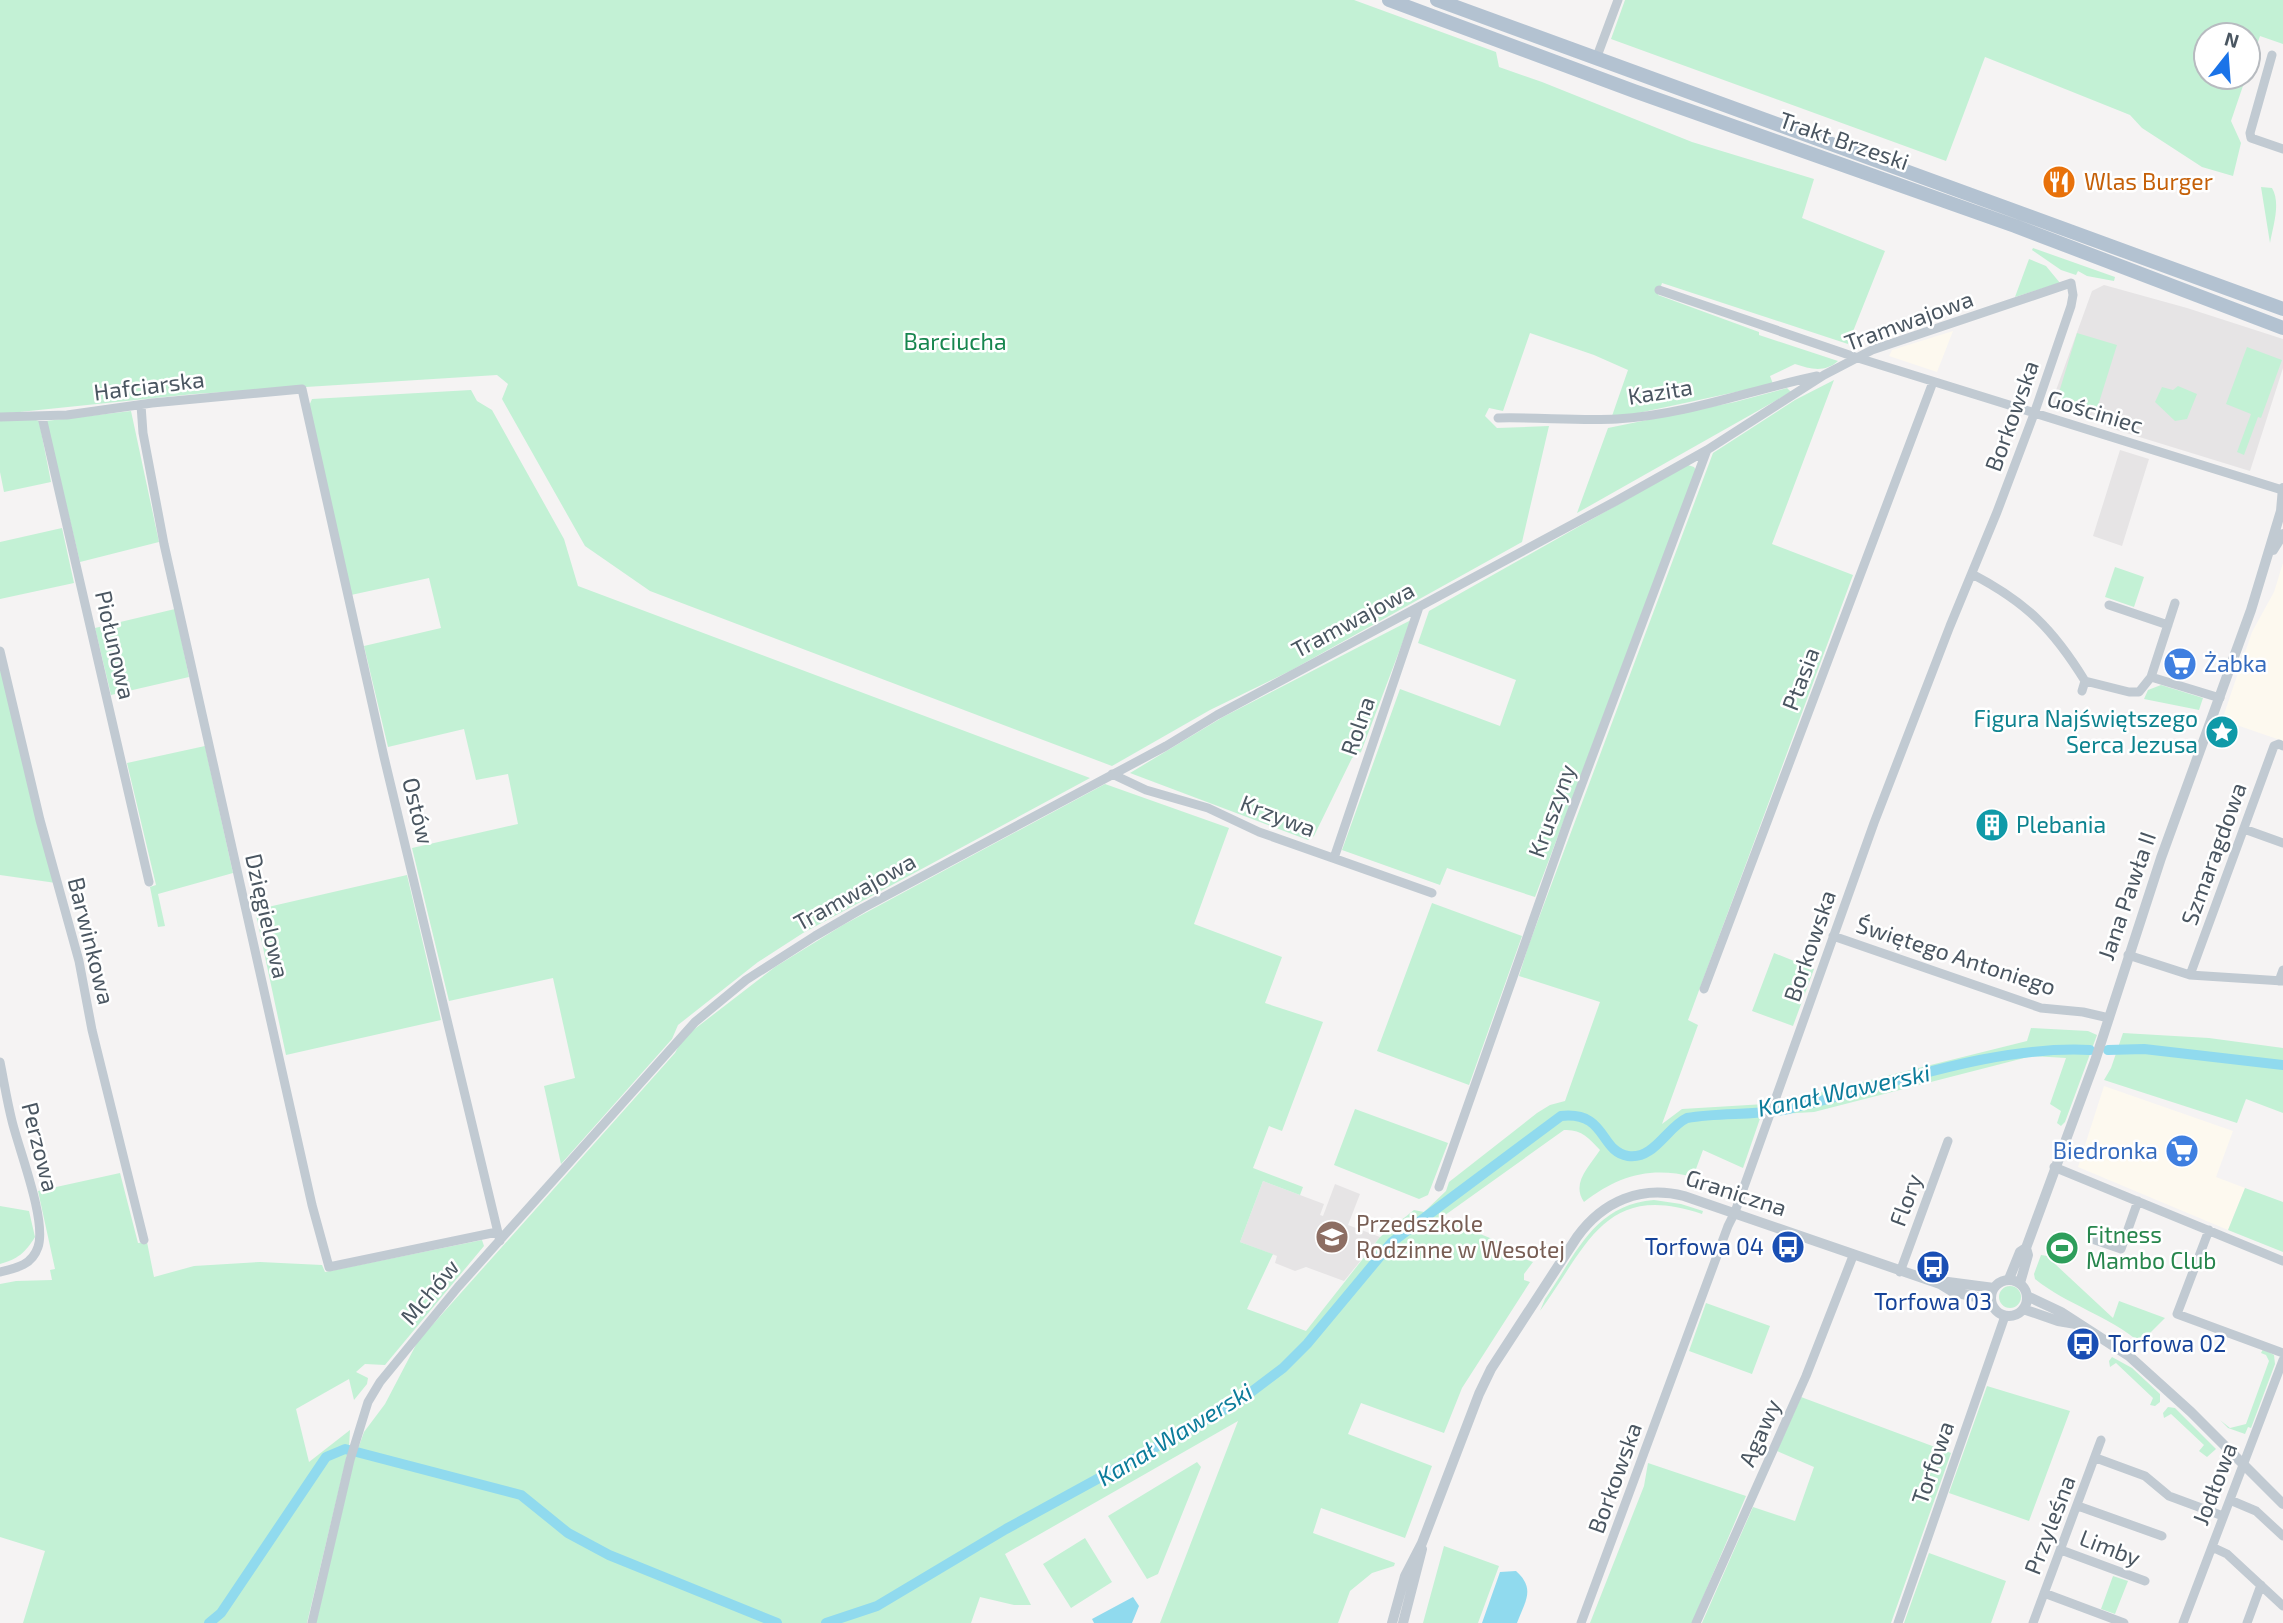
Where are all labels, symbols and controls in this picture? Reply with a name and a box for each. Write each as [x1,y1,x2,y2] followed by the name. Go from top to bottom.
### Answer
[2192,21,2262,91] north arrow
[2222,26,2242,52] text: N
[1776,105,1913,175] street label: Trakt Brzeski
[2040,163,2078,201] restaurant icon: Wlas Burger
[2084,167,2213,195] place label: Wlas Burger
[1840,284,1977,356] street label: Tramwajowa
[903,327,1007,355] park label: Barciucha
[1978,356,2044,475] street label: Borkowska
[92,364,206,406] street label: Hafciarska
[1626,372,1694,410] street label: Kazita
[2044,383,2147,439] street label: Gościniec
[1286,575,1419,663] street label: Tramwajowa
[90,588,142,702] street label: Piołunowa
[1775,643,1825,714] street label: Ptasia
[2161,645,2199,683] supermarket icon: Żabka
[2204,649,2267,677] place label: Żabka
[1334,693,1380,759] street label: Rolna
[1973,704,2198,758] place label: Figura Najświętszego Serca Jezusa
[2203,713,2241,751] place icon: Figura Najświętszego Serca Jezusa
[1521,760,1581,861] street label: Kruszyny
[397,774,441,847] street label: Ostów
[2174,779,2252,929] street label: Szmaragdowa
[1237,788,1320,842] street label: Krzywa
[1973,806,2011,844] building icon: Plebania
[2016,810,2106,838] place label: Plebania
[2091,828,2161,964] street label: Jana Pawła II
[789,846,920,936] street label: Tramwajowa
[240,851,296,981] street label: Dzięgielowa
[63,874,121,1007] street label: Barwinkowa
[1777,886,1841,1005] street label: Borkowska
[1853,910,2060,1001] street label: Świętego Antoniego
[1755,1057,1933,1122] water label: Kanał Wawerski
[16,1099,66,1194] street label: Perzowa
[2163,1132,2201,1170] supermarket icon: Biedronka
[2053,1136,2158,1164] place label: Biedronka
[1682,1163,1790,1221] street label: Graniczna
[1883,1170,1927,1230] street label: Flory
[1356,1209,1565,1263] place label: Przedszkole Rodzinne w Wesołej
[1313,1218,1351,1256] school or university icon: Przedszkole Rodzinne w Wesołej
[2086,1220,2216,1274] place label: Fitness Mambo Club
[1769,1228,1807,1266] bus stop icon: Torfowa 04
[2043,1229,2081,1267] sports icon: Fitness Mambo Club
[1645,1232,1764,1260] place label: Torfowa 04
[1914,1248,1952,1286] bus stop icon: Torfowa 03
[394,1253,465,1330] street label: Mchów
[1874,1287,1992,1315] place label: Torfowa 03
[2064,1325,2102,1363] bus stop icon: Torfowa 02
[2108,1329,2226,1357] place label: Torfowa 02
[1091,1376,1257,1491] water label: Kanał Wawerski
[1732,1395,1786,1471] street label: Agawy
[1905,1417,1959,1508] street label: Torfowa
[1581,1418,1647,1537] street label: Borkowska
[2186,1438,2243,1529] street label: Jodłowa
[2017,1471,2081,1578] street label: Przyleśna
[2076,1523,2145,1571] street label: Limby

